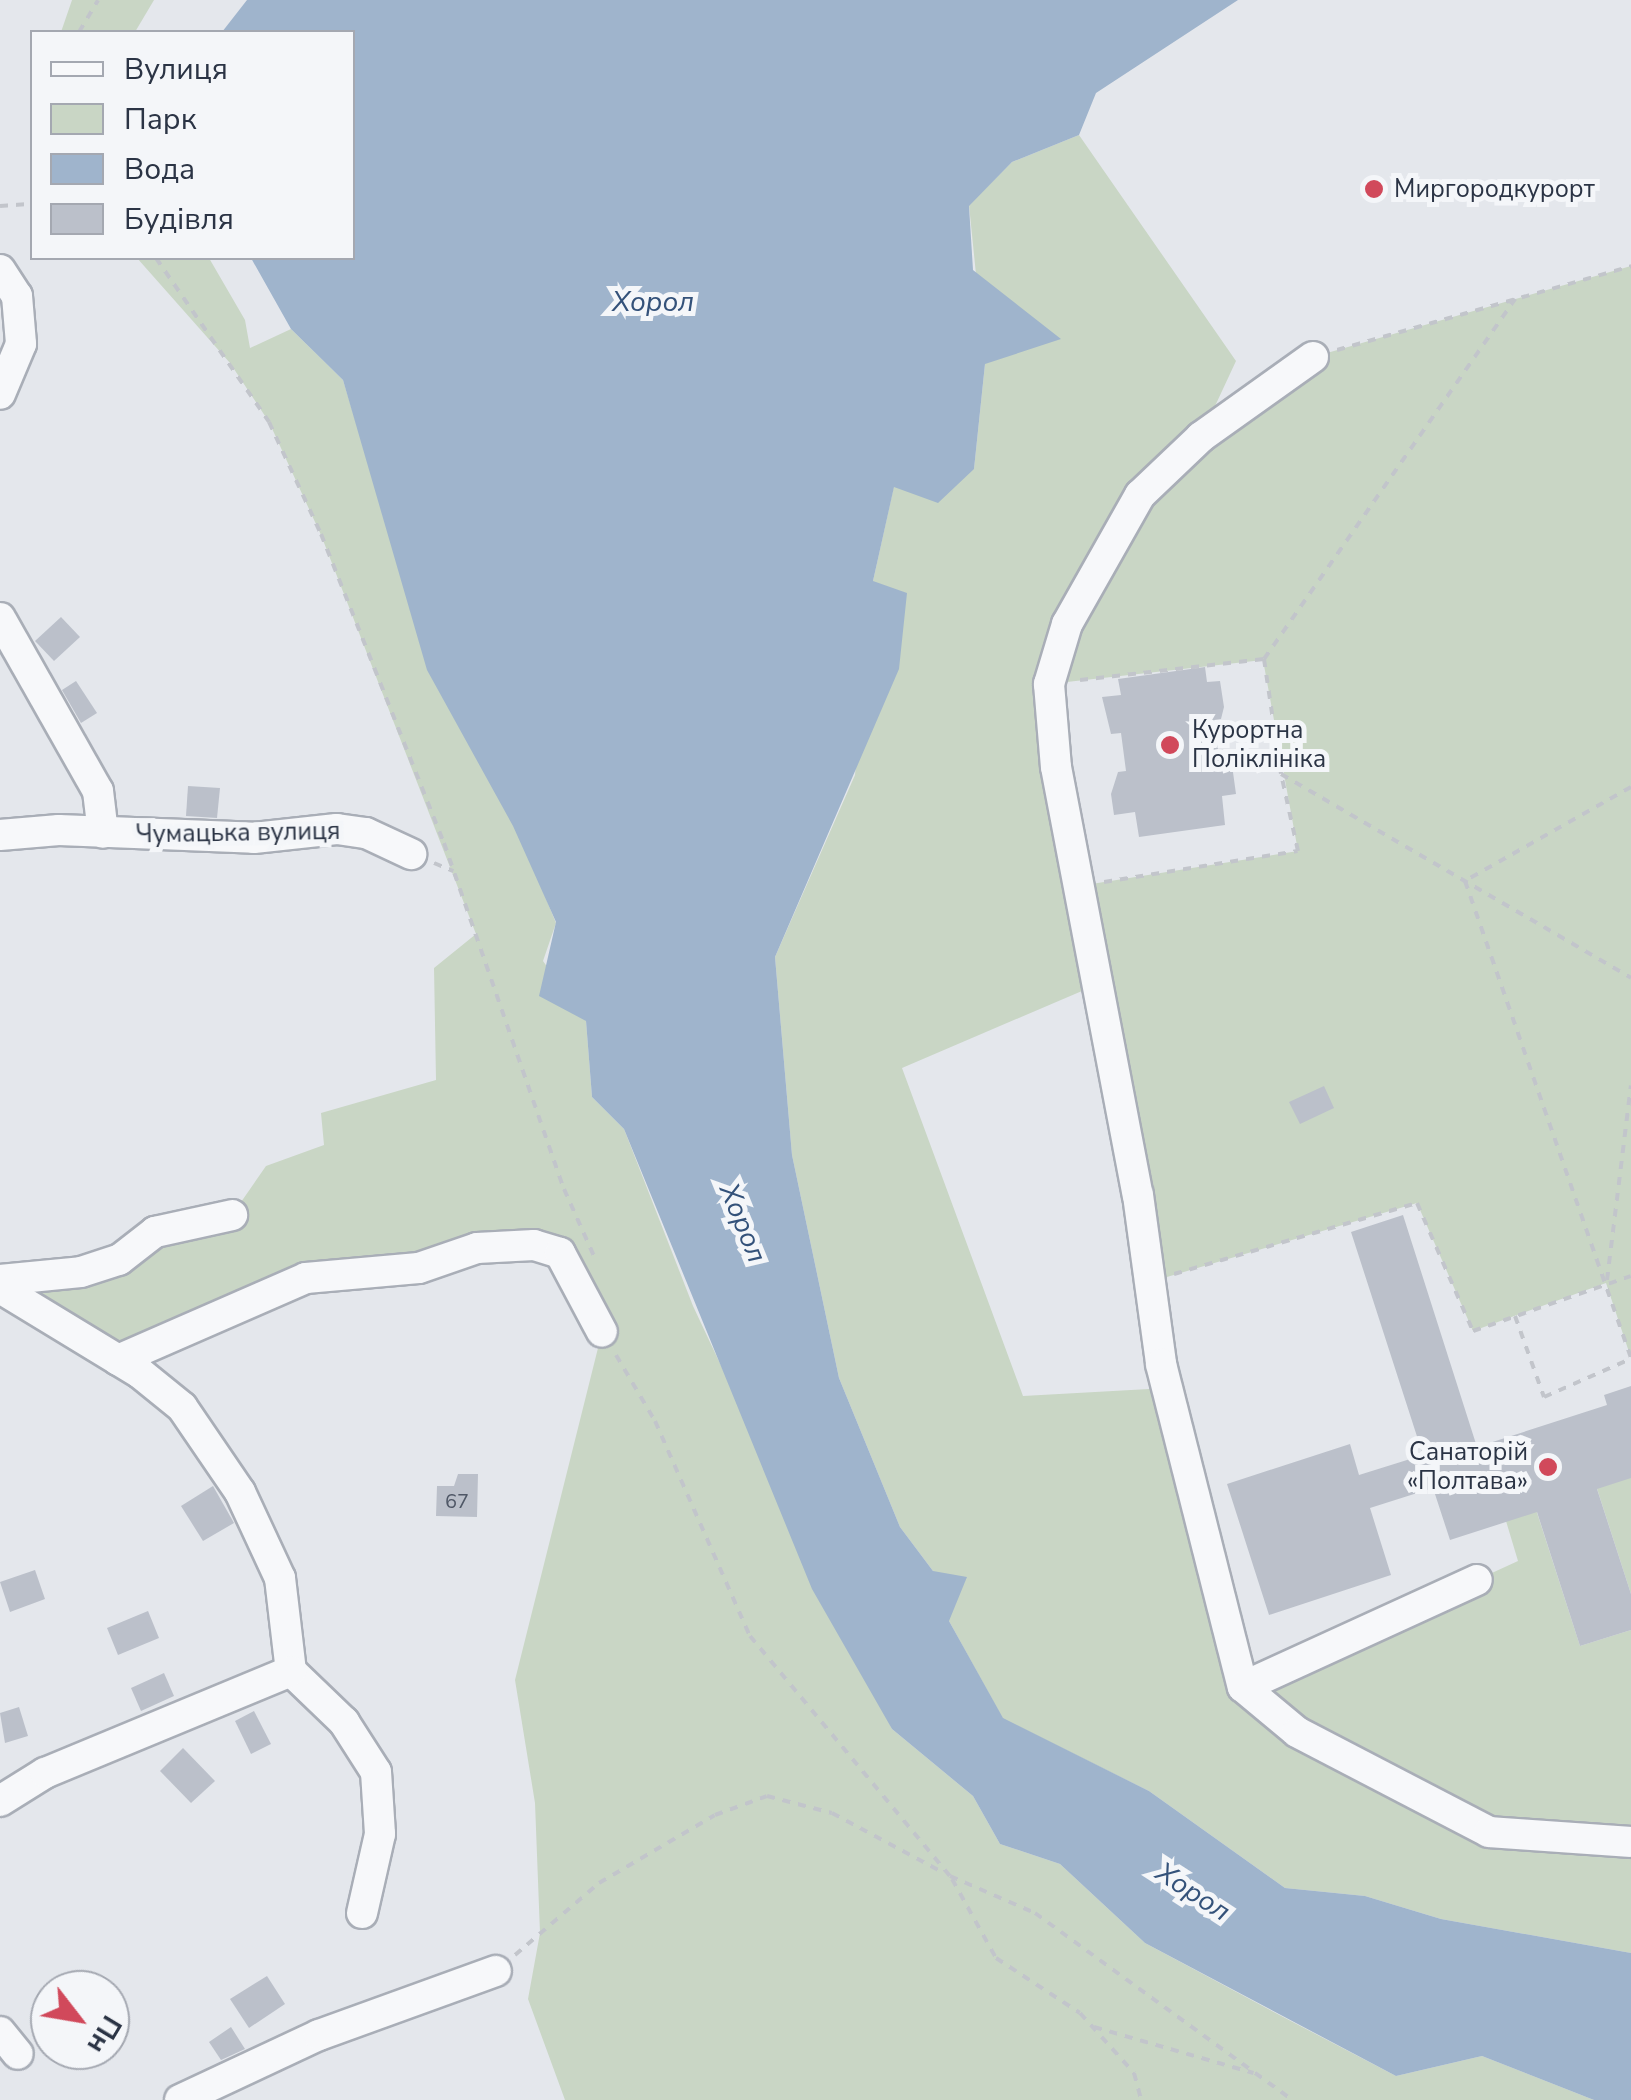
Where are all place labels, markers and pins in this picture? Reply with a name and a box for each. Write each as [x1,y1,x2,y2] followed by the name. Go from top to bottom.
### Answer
[1394,174,1595,204] place label: Миргородкурорт
[1363,178,1385,200] marker: Миргородкурорт
[1192,716,1326,775] place label: Курортна Поліклініка
[1157,732,1183,758] marker: Курортна Поліклініка
[1407,1438,1528,1497] place label: Санаторій «Полтава»
[1537,1456,1559,1478] marker: Санаторій «Полтава»

